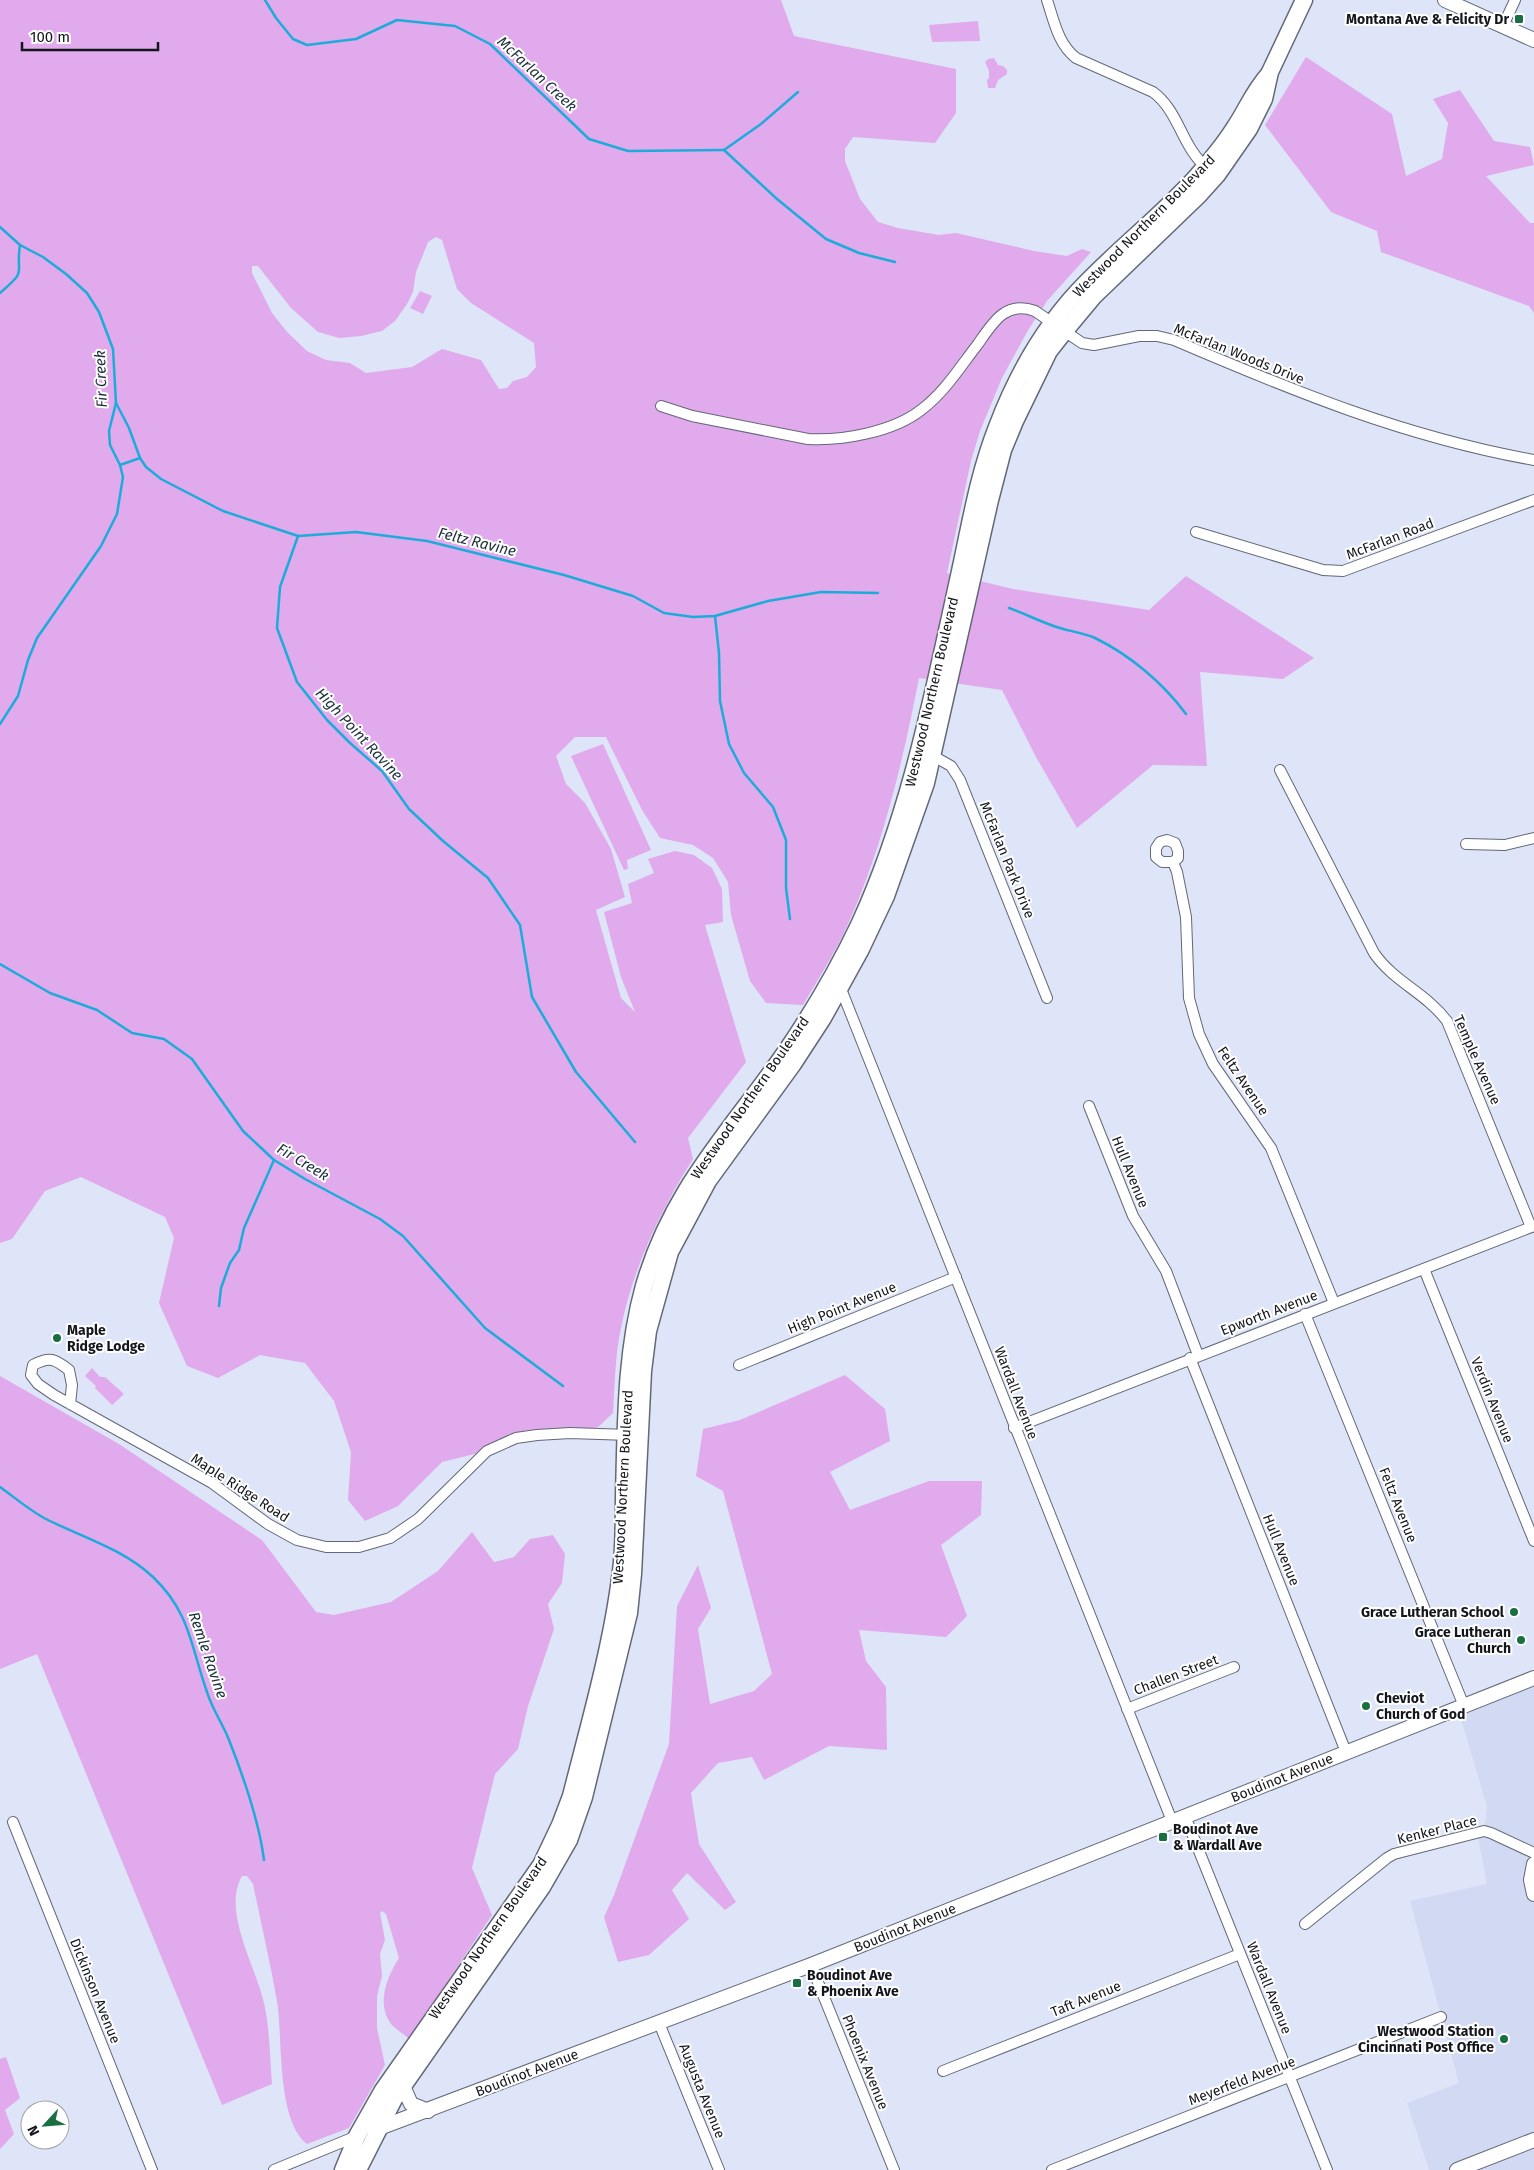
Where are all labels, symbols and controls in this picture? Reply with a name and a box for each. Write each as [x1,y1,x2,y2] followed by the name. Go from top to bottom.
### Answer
[1346,11,1509,28] place label: Montana Ave & Felicity Dr
[1513,13,1525,25] marker: Montana Ave & Felicity Dr
[22,20,159,52] scale bar
[30,28,70,46] text: 100 m
[494,33,580,115] water label: McFarlan Creek
[1069,151,1219,301] street label: Westwood Northern Boulevard
[1171,320,1307,388] street label: McFarlan Woods Drive
[91,350,111,408] water label: Fir Creek
[1344,514,1436,564] street label: McFarlan Road
[436,524,518,560] water label: Feltz Ravine
[902,595,962,789] street label: Westwood Northern Boulevard
[312,684,407,784] water label: High Point Ravine
[976,799,1038,921] street label: McFarlan Park Drive
[687,1013,813,1183] street label: Westwood Northern Boulevard
[1450,1013,1504,1107] street label: Temple Avenue
[1214,1043,1272,1119] street label: Feltz Avenue
[1108,1134,1152,1210] street label: Hull Avenue
[274,1139,332,1185] water label: Fir Creek
[785,1278,899,1338] street label: High Point Avenue
[1218,1287,1320,1339] street label: Epworth Avenue
[67,1322,145,1355] place label: Maple Ridge Lodge
[51,1332,63,1344] marker: Maple Ridge Lodge
[991,1344,1041,1442] street label: Wardall Avenue
[1467,1355,1517,1445] street label: Verdin Avenue
[609,1389,637,1585] street label: Westwood Northern Boulevard
[188,1450,292,1526] street label: Maple Ridge Road
[1375,1465,1421,1545] street label: Feltz Avenue
[1259,1512,1303,1588] street label: Hull Avenue
[1361,1604,1505,1621] place label: Grace Lutheran School
[1508,1606,1520,1618] marker: Grace Lutheran School
[185,1609,231,1701] water label: Remle Ravine
[1415,1624,1511,1657] place label: Grace Lutheran Church
[1515,1634,1527,1646] marker: Grace Lutheran Church
[1131,1651,1221,1699] street label: Challen Street
[1376,1690,1465,1723] place label: Cheviot Church of God
[1360,1700,1372,1712] marker: Cheviot Church of God
[1228,1750,1336,1806] street label: Boudinot Avenue
[1395,1812,1479,1848] street label: Kenker Place
[1173,1821,1262,1854] place label: Boudinot Ave & Wardall Ave
[1157,1831,1169,1843] marker: Boudinot Ave & Wardall Ave
[425,1853,551,2023] street label: Westwood Northern Boulevard
[851,1900,959,1956] street label: Boudinot Avenue
[66,1936,124,2046] street label: Dickinson Avenue
[1243,1939,1295,2037] street label: Wardall Avenue
[807,1967,899,2000] place label: Boudinot Ave & Phoenix Ave
[791,1977,803,1989] marker: Boudinot Ave & Phoenix Ave
[1048,1977,1124,2021] street label: Taft Avenue
[838,2012,892,2112] street label: Phoenix Avenue
[1358,2023,1494,2056] place label: Westwood Station Cincinnati Post Office
[1498,2033,1510,2045] marker: Westwood Station Cincinnati Post Office
[675,2041,729,2141] street label: Augusta Avenue
[473,2046,581,2100] street label: Boudinot Avenue
[1186,2053,1298,2109] street label: Meyerfeld Avenue
[20,2100,70,2150] north arrow
[24,2123,43,2138] text: N

